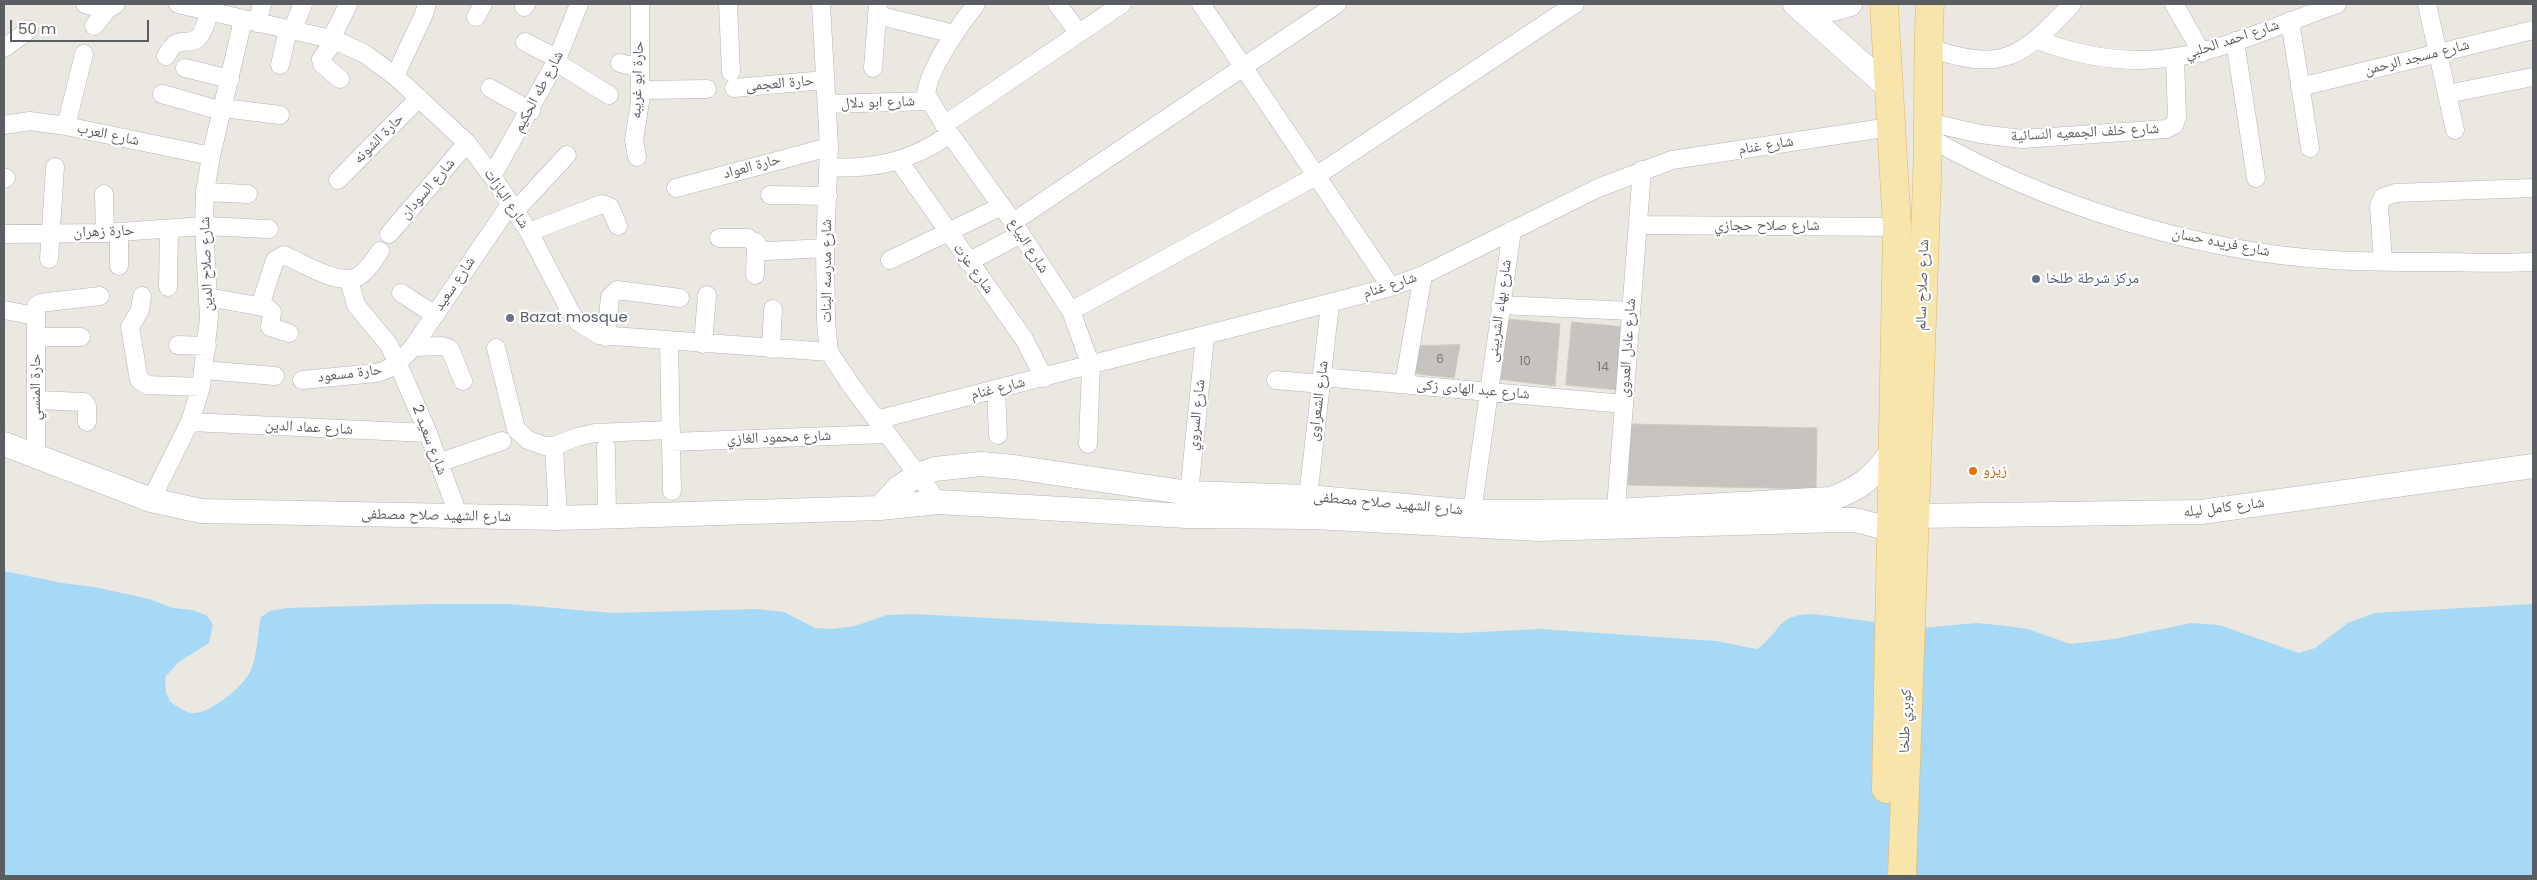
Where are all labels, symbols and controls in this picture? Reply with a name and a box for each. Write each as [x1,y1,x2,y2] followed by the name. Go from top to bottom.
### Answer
[12,10,151,42] scale bar
[2183,16,2281,64] street label: شارع احمد الحلبي
[18,18,56,39] text: 50 m
[2363,36,2471,80] street label: شارع مسجد الرحمن
[628,41,648,119] street label: حارة ابو غريبه
[510,48,568,136] street label: شارع طه الحكيم
[745,72,815,96] street label: حارة العجمى
[841,93,915,113] street label: شارع ابو دلال
[350,110,408,168] street label: حارة الشونه
[75,120,141,150] street label: شارع العرب
[2010,120,2160,146] street label: شارع خلف الجمعيه النسائية
[1737,133,1795,159] street label: شارع غنام
[721,151,783,183] street label: حارة العواد
[397,155,459,223] street label: شارع السودان
[479,166,533,232] street label: شارع البازات
[1004,215,1052,277] street label: شارع البياع
[196,216,218,312] street label: شارع صلاح الدين
[1714,217,1820,235] street label: شارع صلاح حجازي
[818,219,836,323] street label: شارع مدرسه البنات
[73,222,135,242] street label: حارة زهران
[2171,225,2271,261] street label: شارع فريده حسان
[1912,239,1934,331] street label: شارع صلاح سالم
[949,240,997,298] street label: شارع عزت
[430,254,480,314] street label: شارع سعيد
[1484,258,1516,364] street label: شارع بهاء الشربينى
[1361,269,1419,303] street label: شارع غنام
[2046,270,2139,288] place label: مركز شرطة طلخا
[2030,273,2042,285] marker: مركز شرطة طلخا
[1616,298,1640,398] street label: شارع عادل العدوى
[520,309,628,327] place label: Bazat mosque
[504,312,516,324] marker: Bazat mosque
[1436,353,1444,367] house number: 6
[27,354,45,420] street label: حارة المنسي
[1519,355,1531,369] house number: 10
[1305,360,1333,442] street label: شارع الشعراوى
[316,361,384,387] street label: حارة مسعود
[1597,361,1609,375] house number: 14
[969,374,1027,404] street label: شارع غنام
[1416,376,1530,404] street label: شارع عبد الهادى زكى
[1184,378,1210,452] street label: شارع السروي
[407,402,451,478] street label: شارع سعيد 2
[265,417,353,439] street label: شارع عماد الدين
[726,427,832,449] street label: شارع محمود الغازي
[1983,462,2007,480] place label: زيزو
[1967,465,1979,477] marker: زيزو
[1313,488,1463,520] street label: شارع الشهيد صلاح مصطفى
[2183,494,2265,522] street label: شارع كامل ليله
[361,506,511,526] street label: شارع الشهيد صلاح مصطفى
[1896,689,1916,753] street label: كوبري طلخا

